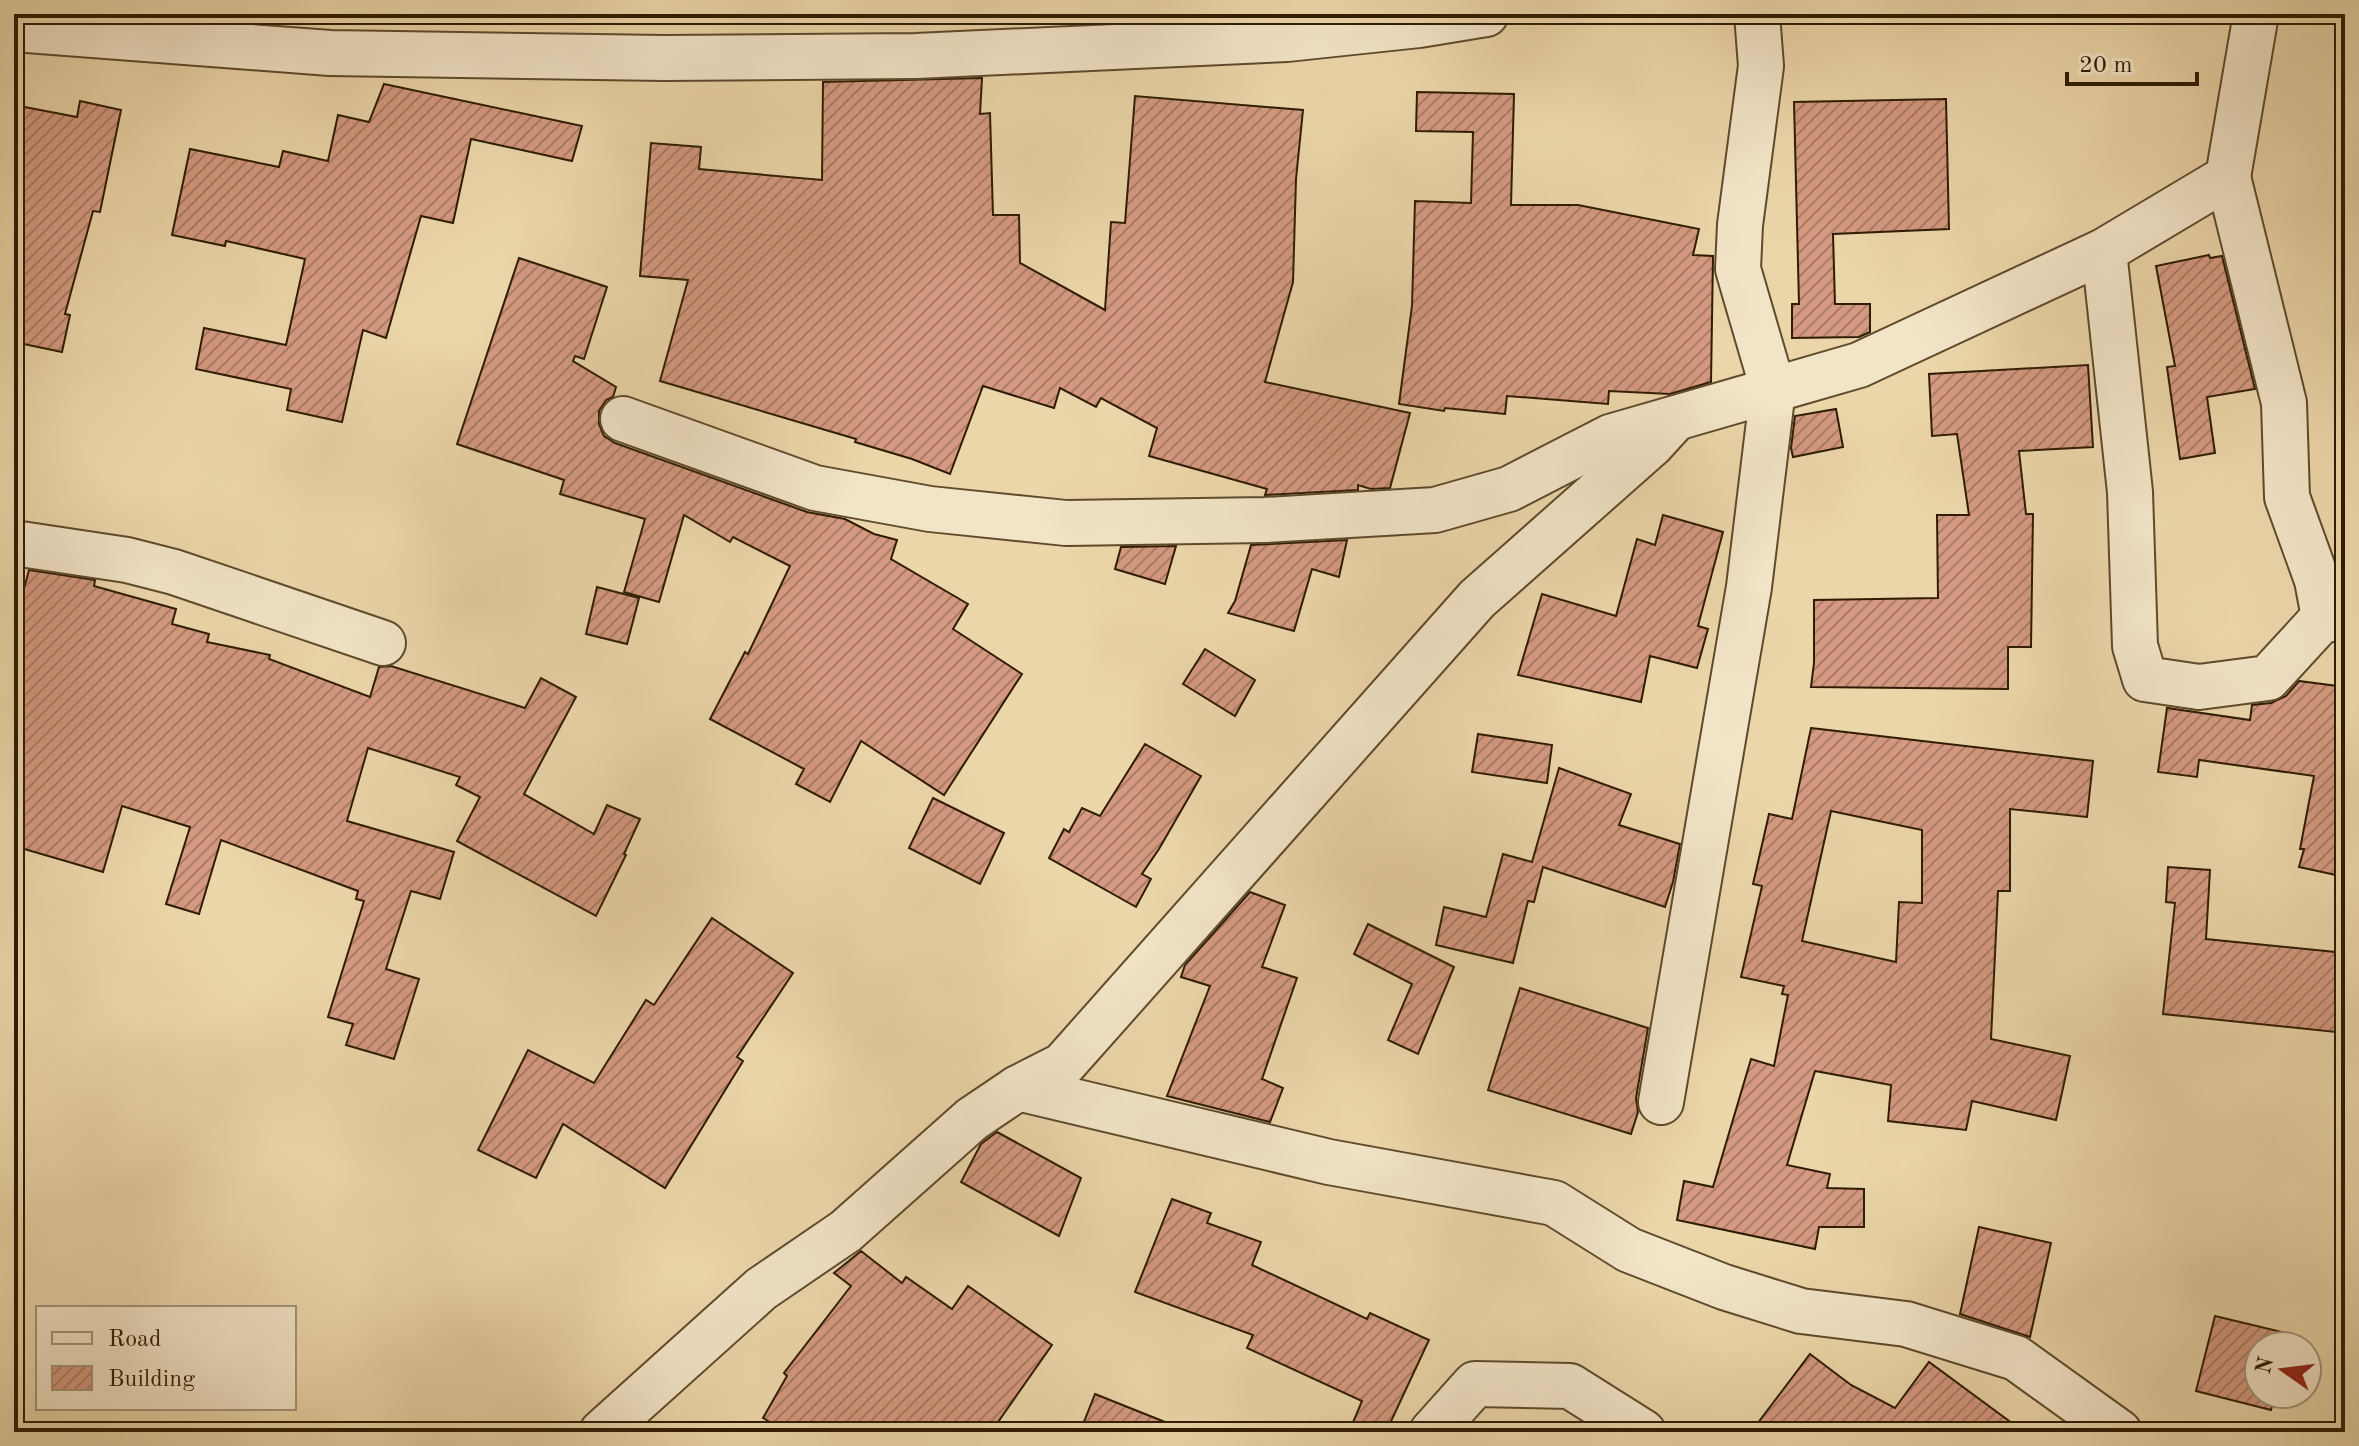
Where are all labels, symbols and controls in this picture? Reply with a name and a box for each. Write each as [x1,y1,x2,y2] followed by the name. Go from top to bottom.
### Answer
[2067,36,2197,86] scale bar
[2079,54,2133,78] text: 20 m
[36,1306,296,1410] legend
[108,1328,161,1352] text: Road
[2243,1330,2323,1410] north arrow
[2253,1355,2278,1376] text: N
[108,1368,195,1392] text: Building

